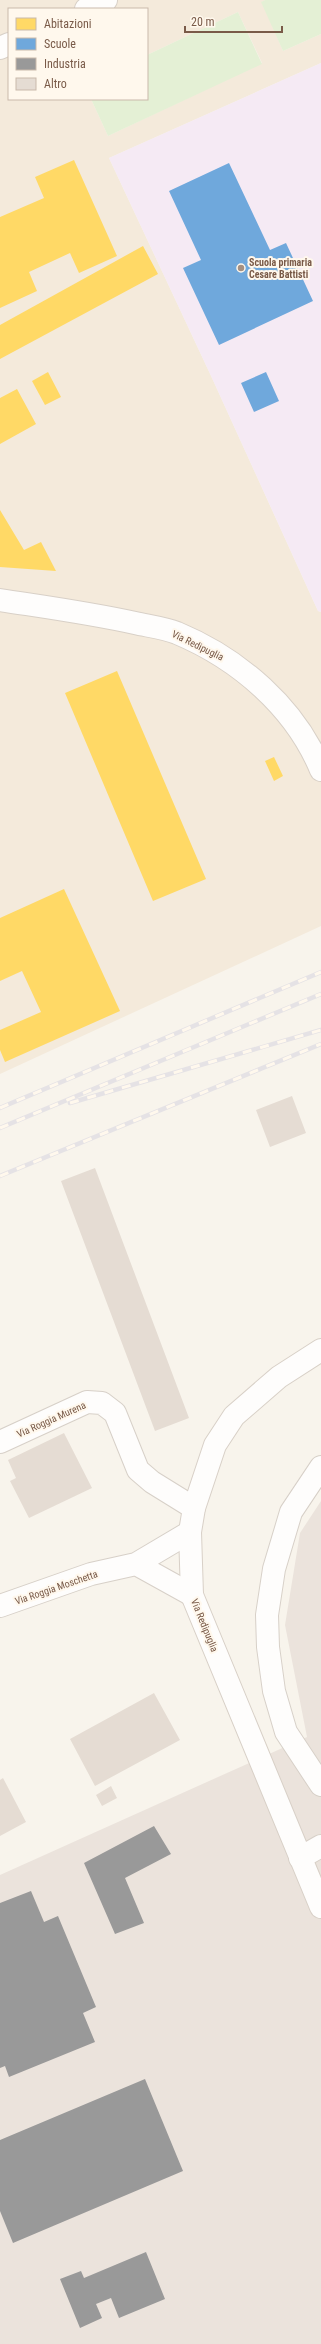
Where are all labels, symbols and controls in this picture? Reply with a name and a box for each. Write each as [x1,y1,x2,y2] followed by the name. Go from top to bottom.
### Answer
[8,8,148,100] legend
[185,8,282,34] scale bar
[191,15,215,29] text: 20 m
[44,17,92,31] text: Abitazioni
[44,37,76,51] text: Scuole
[44,57,86,71] text: Industria
[44,77,67,91] text: Altro
[249,257,312,280] place label: Scuola primaria Cesare Battisti
[236,263,246,273] marker: Scuola primaria Cesare Battisti
[170,628,226,663] street label: Via Redipuglia
[15,1399,88,1440] street label: Via Roggia Murena
[13,1568,99,1607] street label: Via Roggia Moschetta
[189,1597,220,1654] street label: Via Redipuglia

